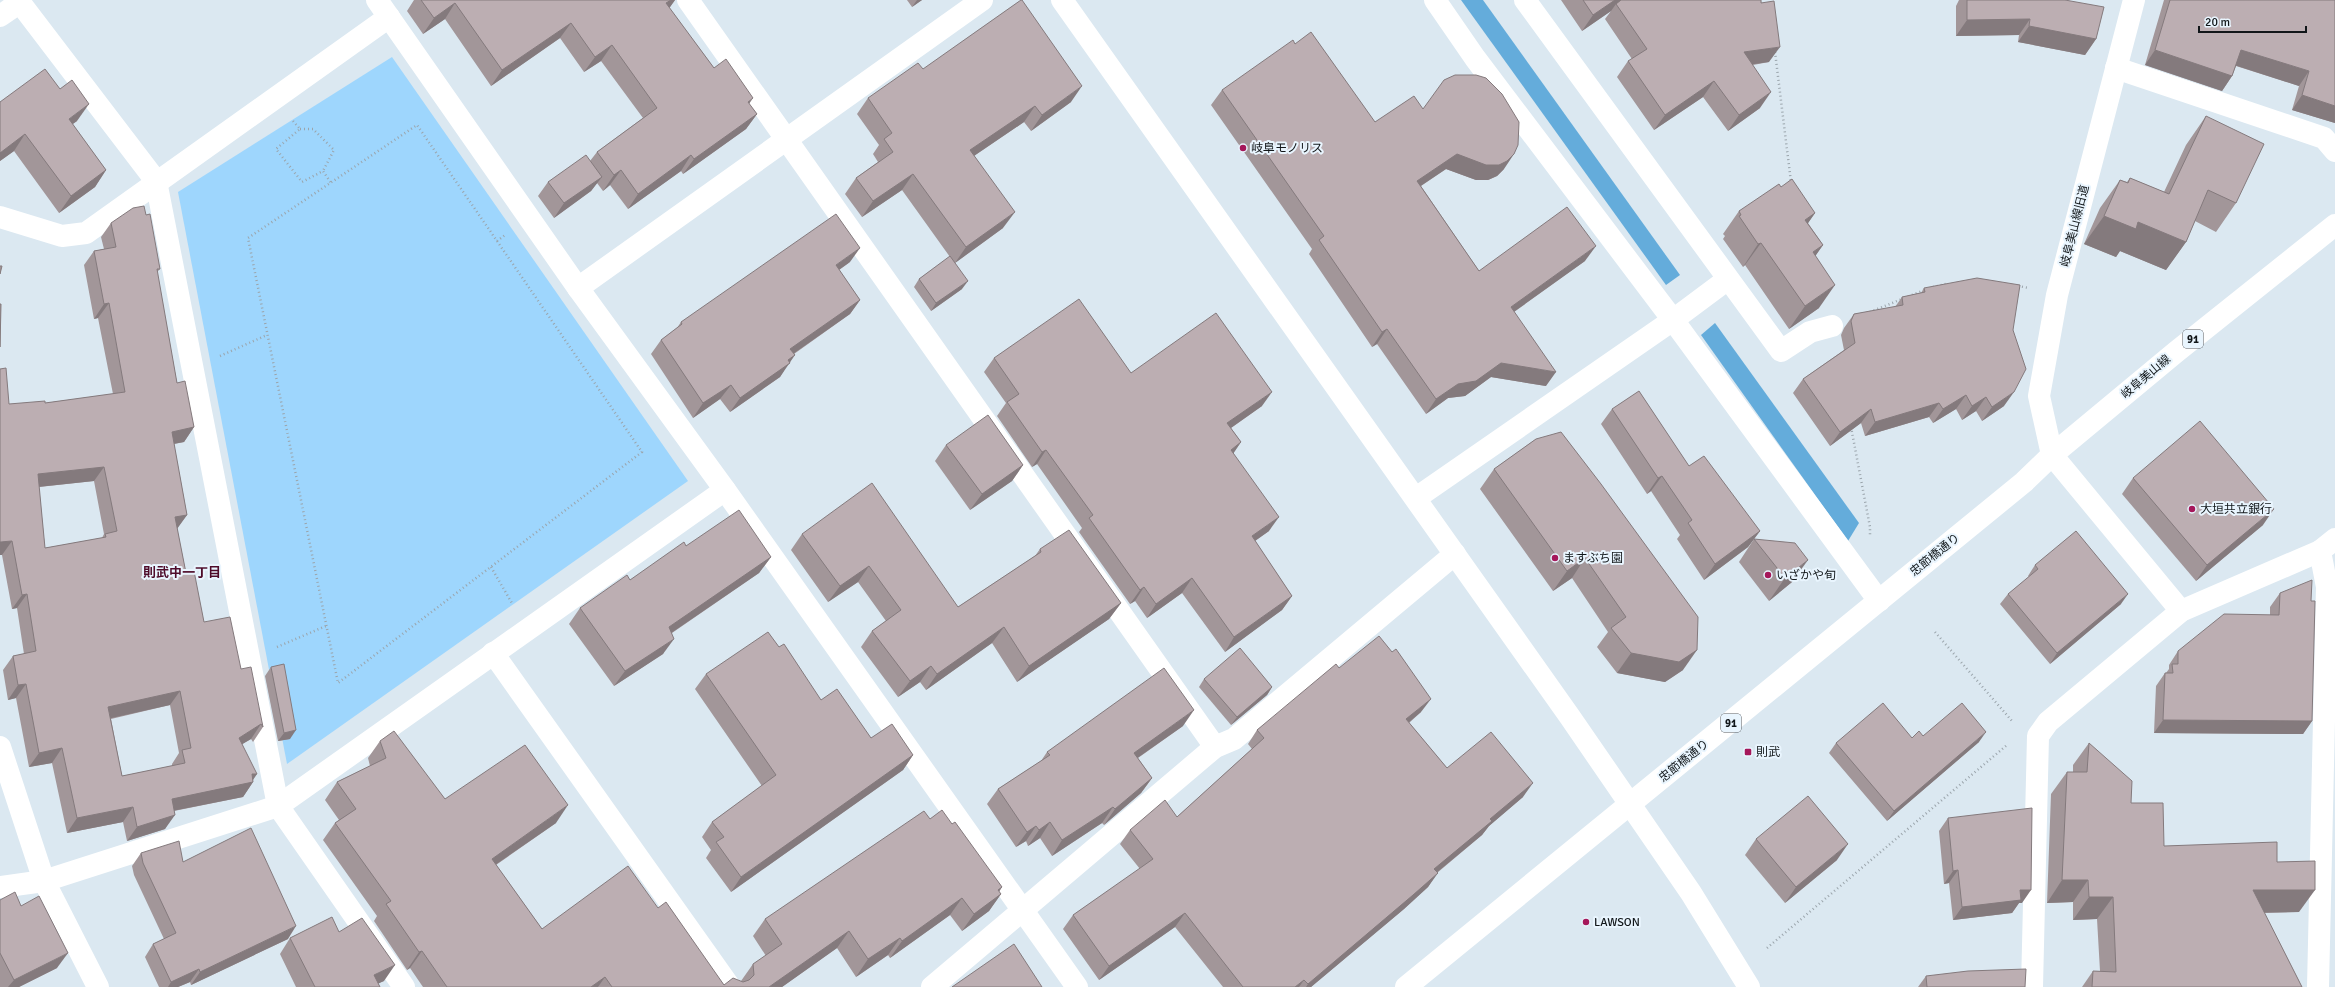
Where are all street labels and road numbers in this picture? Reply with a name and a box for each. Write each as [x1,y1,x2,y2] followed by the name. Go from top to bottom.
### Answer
[2058,183,2092,269] street label: 岐阜美山線旧道
[2183,330,2203,348] road number: 91
[2118,352,2174,402] street label: 岐阜美山線
[1907,530,1963,580] street label: 忠節橋通り
[1721,714,1741,732] road number: 91
[1656,736,1712,786] street label: 忠節橋通り

